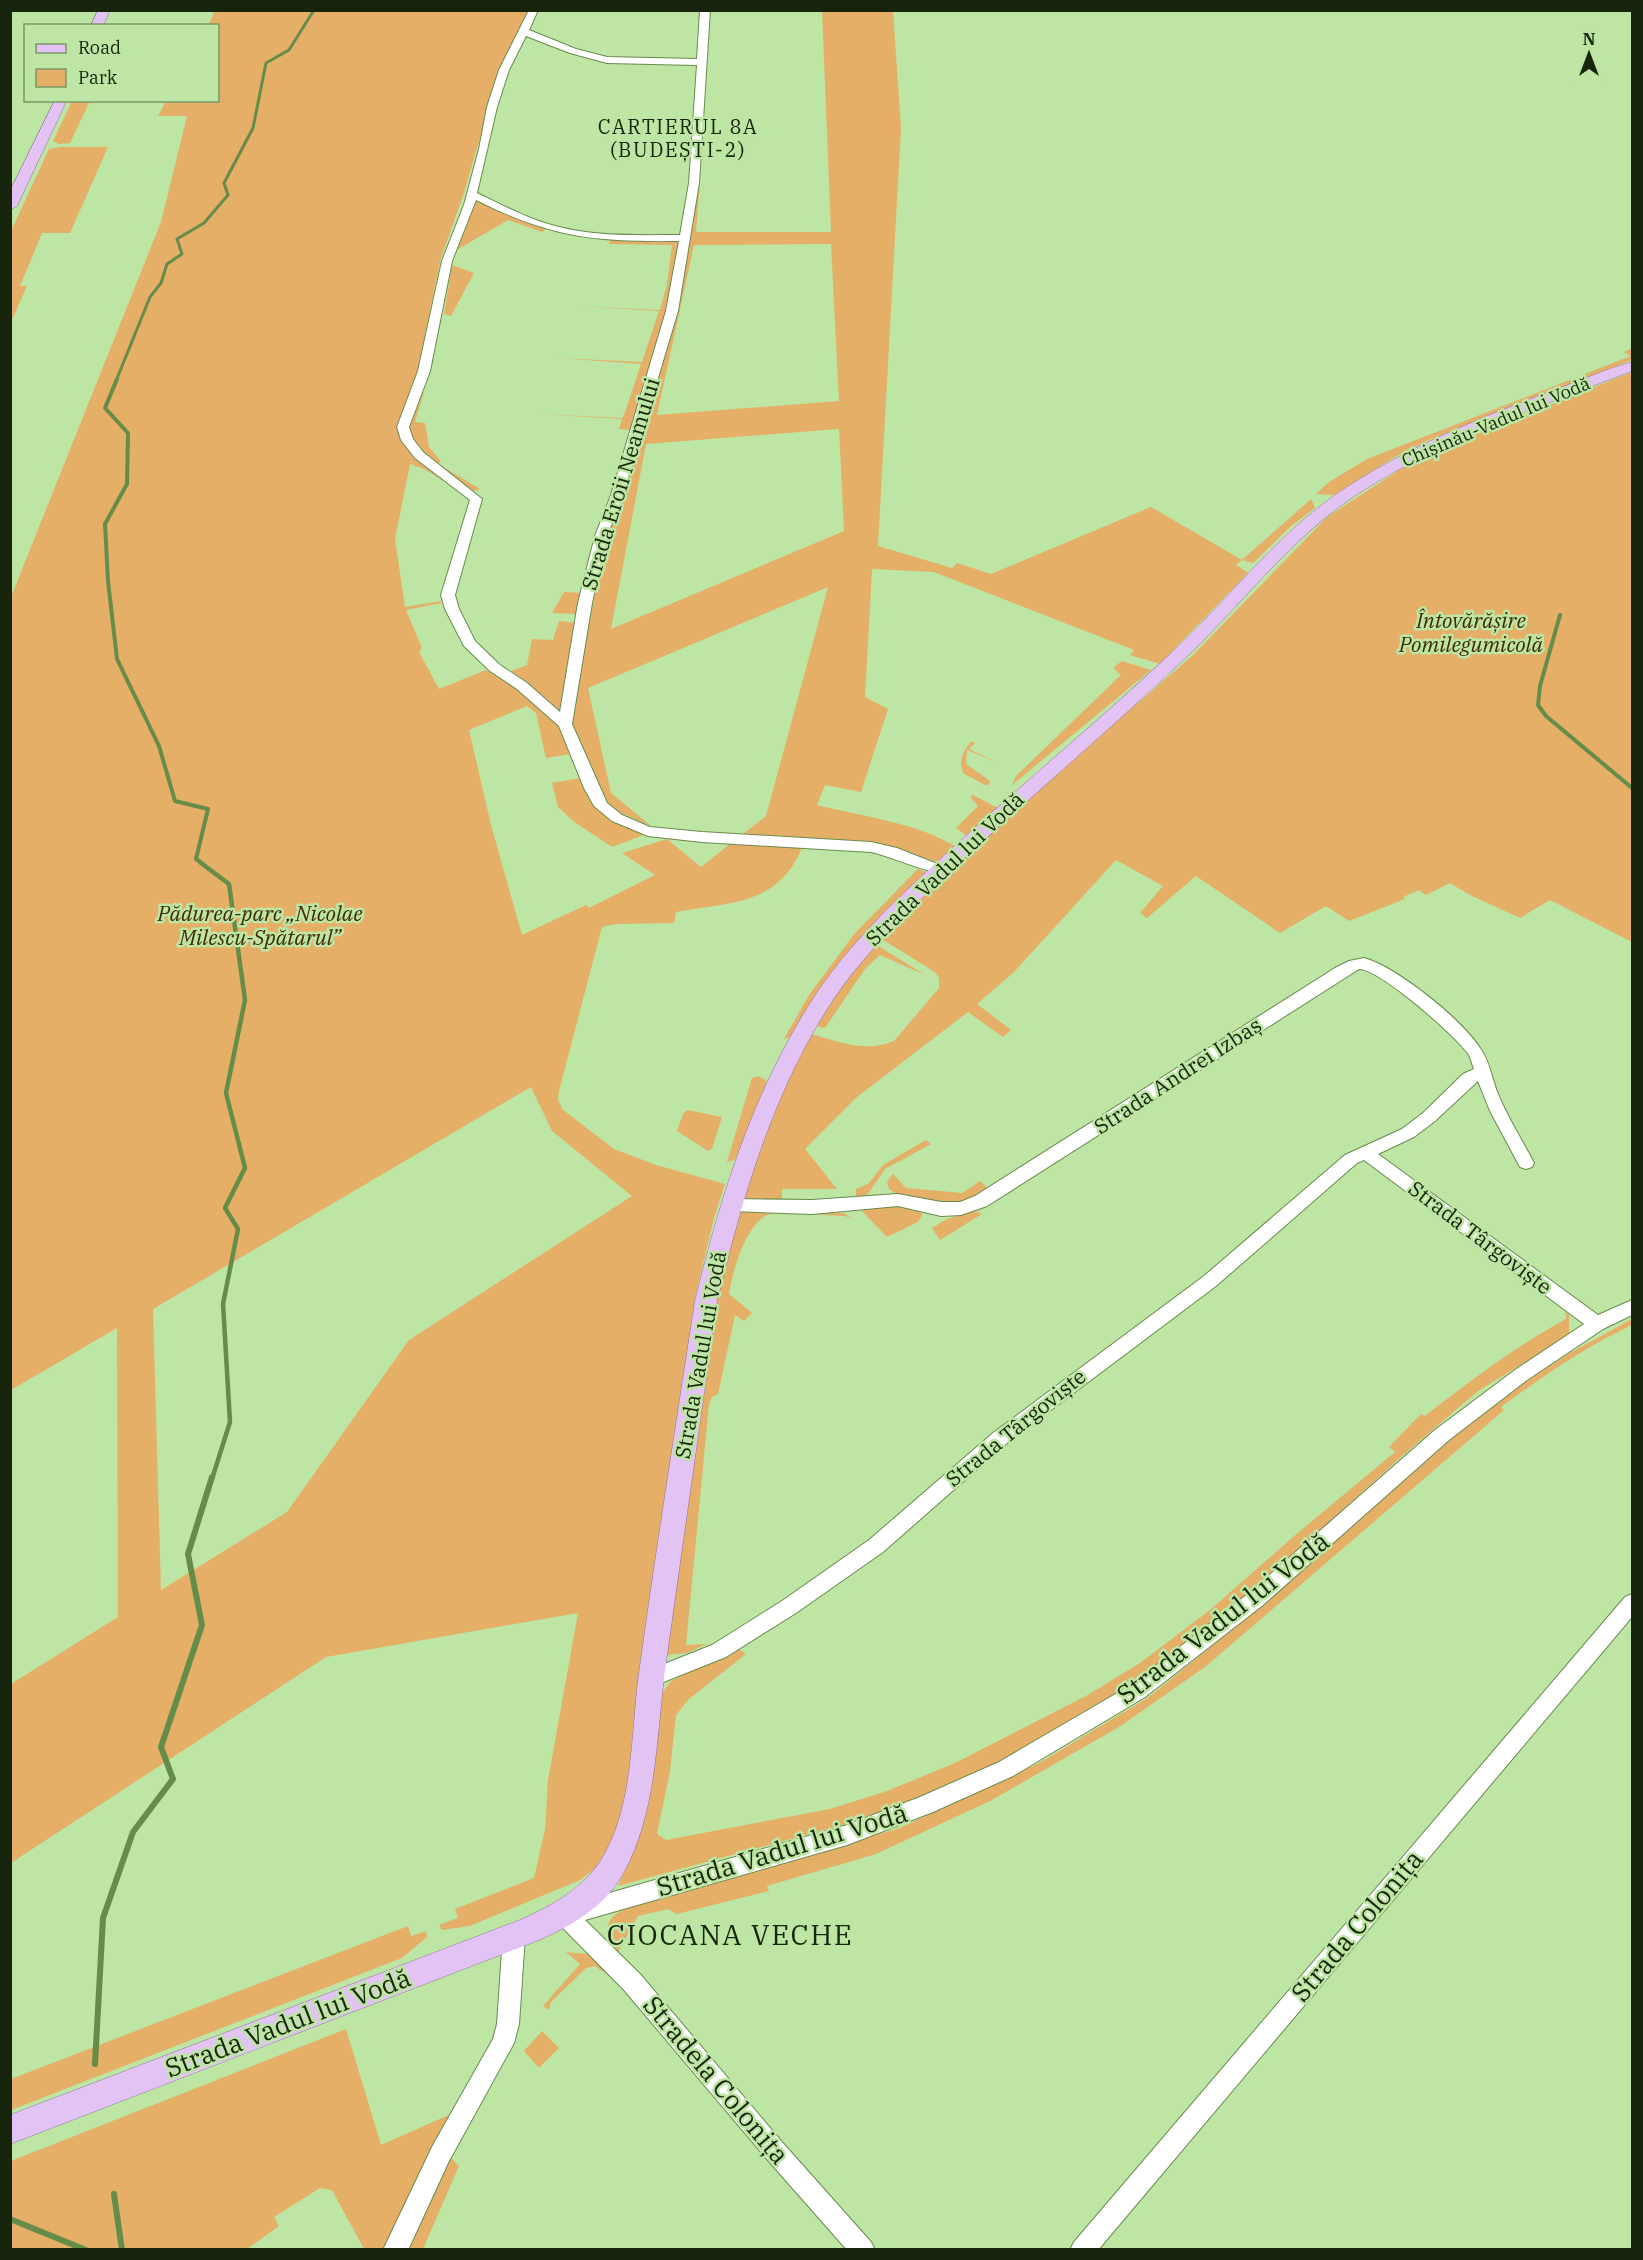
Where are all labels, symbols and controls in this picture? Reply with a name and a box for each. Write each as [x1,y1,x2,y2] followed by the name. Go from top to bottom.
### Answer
[24,24,219,102] legend
[1559,24,1619,84] north arrow
[1583,29,1595,49] text: N
[78,36,121,59] text: Road
[78,66,118,89] text: Park
[598,113,758,163] district label: CARTIERUL 8A (BUDEȘTI-2)
[1398,371,1594,472] street label: Chișinău-Vadul lui Vodă
[574,374,666,593] street label: Strada Eroii Neamului
[1398,606,1543,658] park label: Întovărășire Pomilegumicolă
[859,785,1030,951] street label: Strada Vadul lui Vodă
[156,899,363,951] park label: Pădurea-parc „Nicolae Milescu-Spătarul”
[1088,1010,1267,1140] street label: Strada Andrei Izbaș
[1403,1174,1558,1300] street label: Strada Târgoviște
[668,1249,732,1461] street label: Strada Vadul lui Vodă
[939,1362,1091,1492] street label: Strada Târgoviște
[1109,1524,1336,1711] street label: Strada Vadul lui Vodă
[652,1795,911,1903] street label: Strada Vadul lui Vodă
[1283,1842,1430,2008] street label: Strada Colonița
[607,1916,853,1953] district label: CIOCANA VECHE
[160,1959,415,2085] street label: Strada Vadul lui Vodă
[636,1988,797,2171] street label: Stradela Colonița

